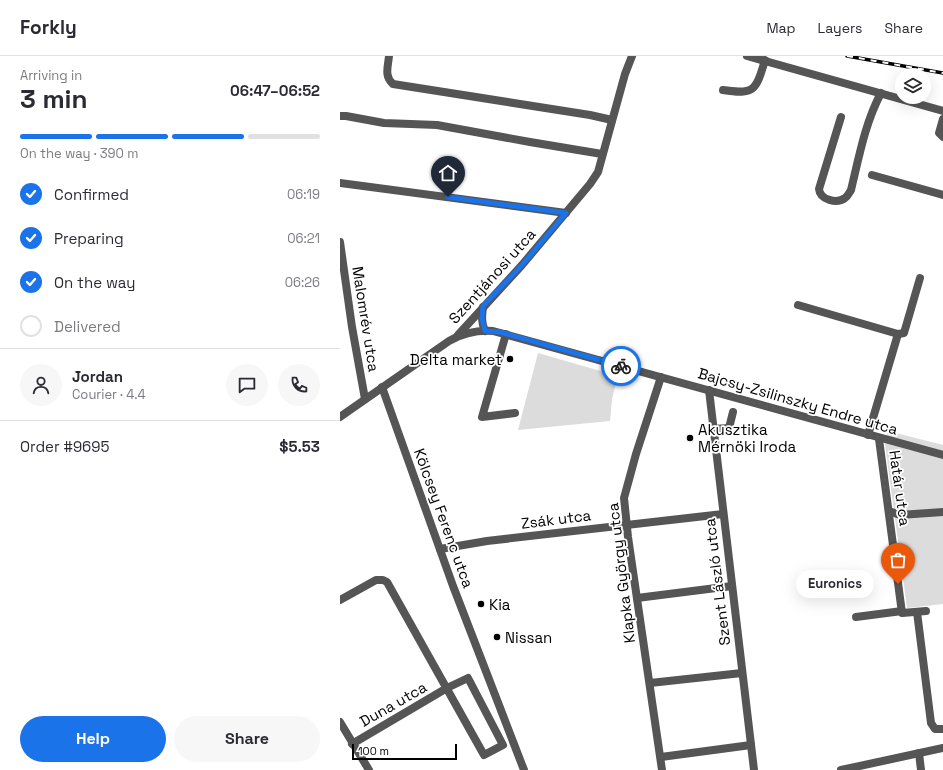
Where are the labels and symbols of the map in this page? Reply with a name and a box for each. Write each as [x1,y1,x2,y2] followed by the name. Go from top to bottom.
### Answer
[431,156,465,197] pin
[444,224,540,327] street label: Szentjánosi utca
[348,265,384,374] street label: Malomrév utca
[601,346,641,386] courier
[410,350,502,369] place label: Delta market
[505,354,515,364] marker: Delta market
[696,363,901,439] street label: Bajcsy-Zsilinszky Endre utca
[698,420,797,456] place label: Akusztika Mérnöki Iroda
[685,433,695,443] marker: Akusztika Mérnöki Iroda
[410,446,478,591] street label: Kölcsey Ferenc utca
[885,449,915,528] street label: Határ utca
[603,501,639,644] street label: Klapka György utca
[520,505,592,533] street label: Zsák utca
[700,517,734,647] street label: Szent László utca
[881,543,915,584] pin
[796,570,874,598] callout: Euronics
[489,595,511,614] place label: Kia
[476,599,486,609] marker: Kia
[505,628,552,647] place label: Nissan
[492,632,502,642] marker: Nissan
[356,677,430,731] street label: Duna utca
[352,742,457,761] scale bar

